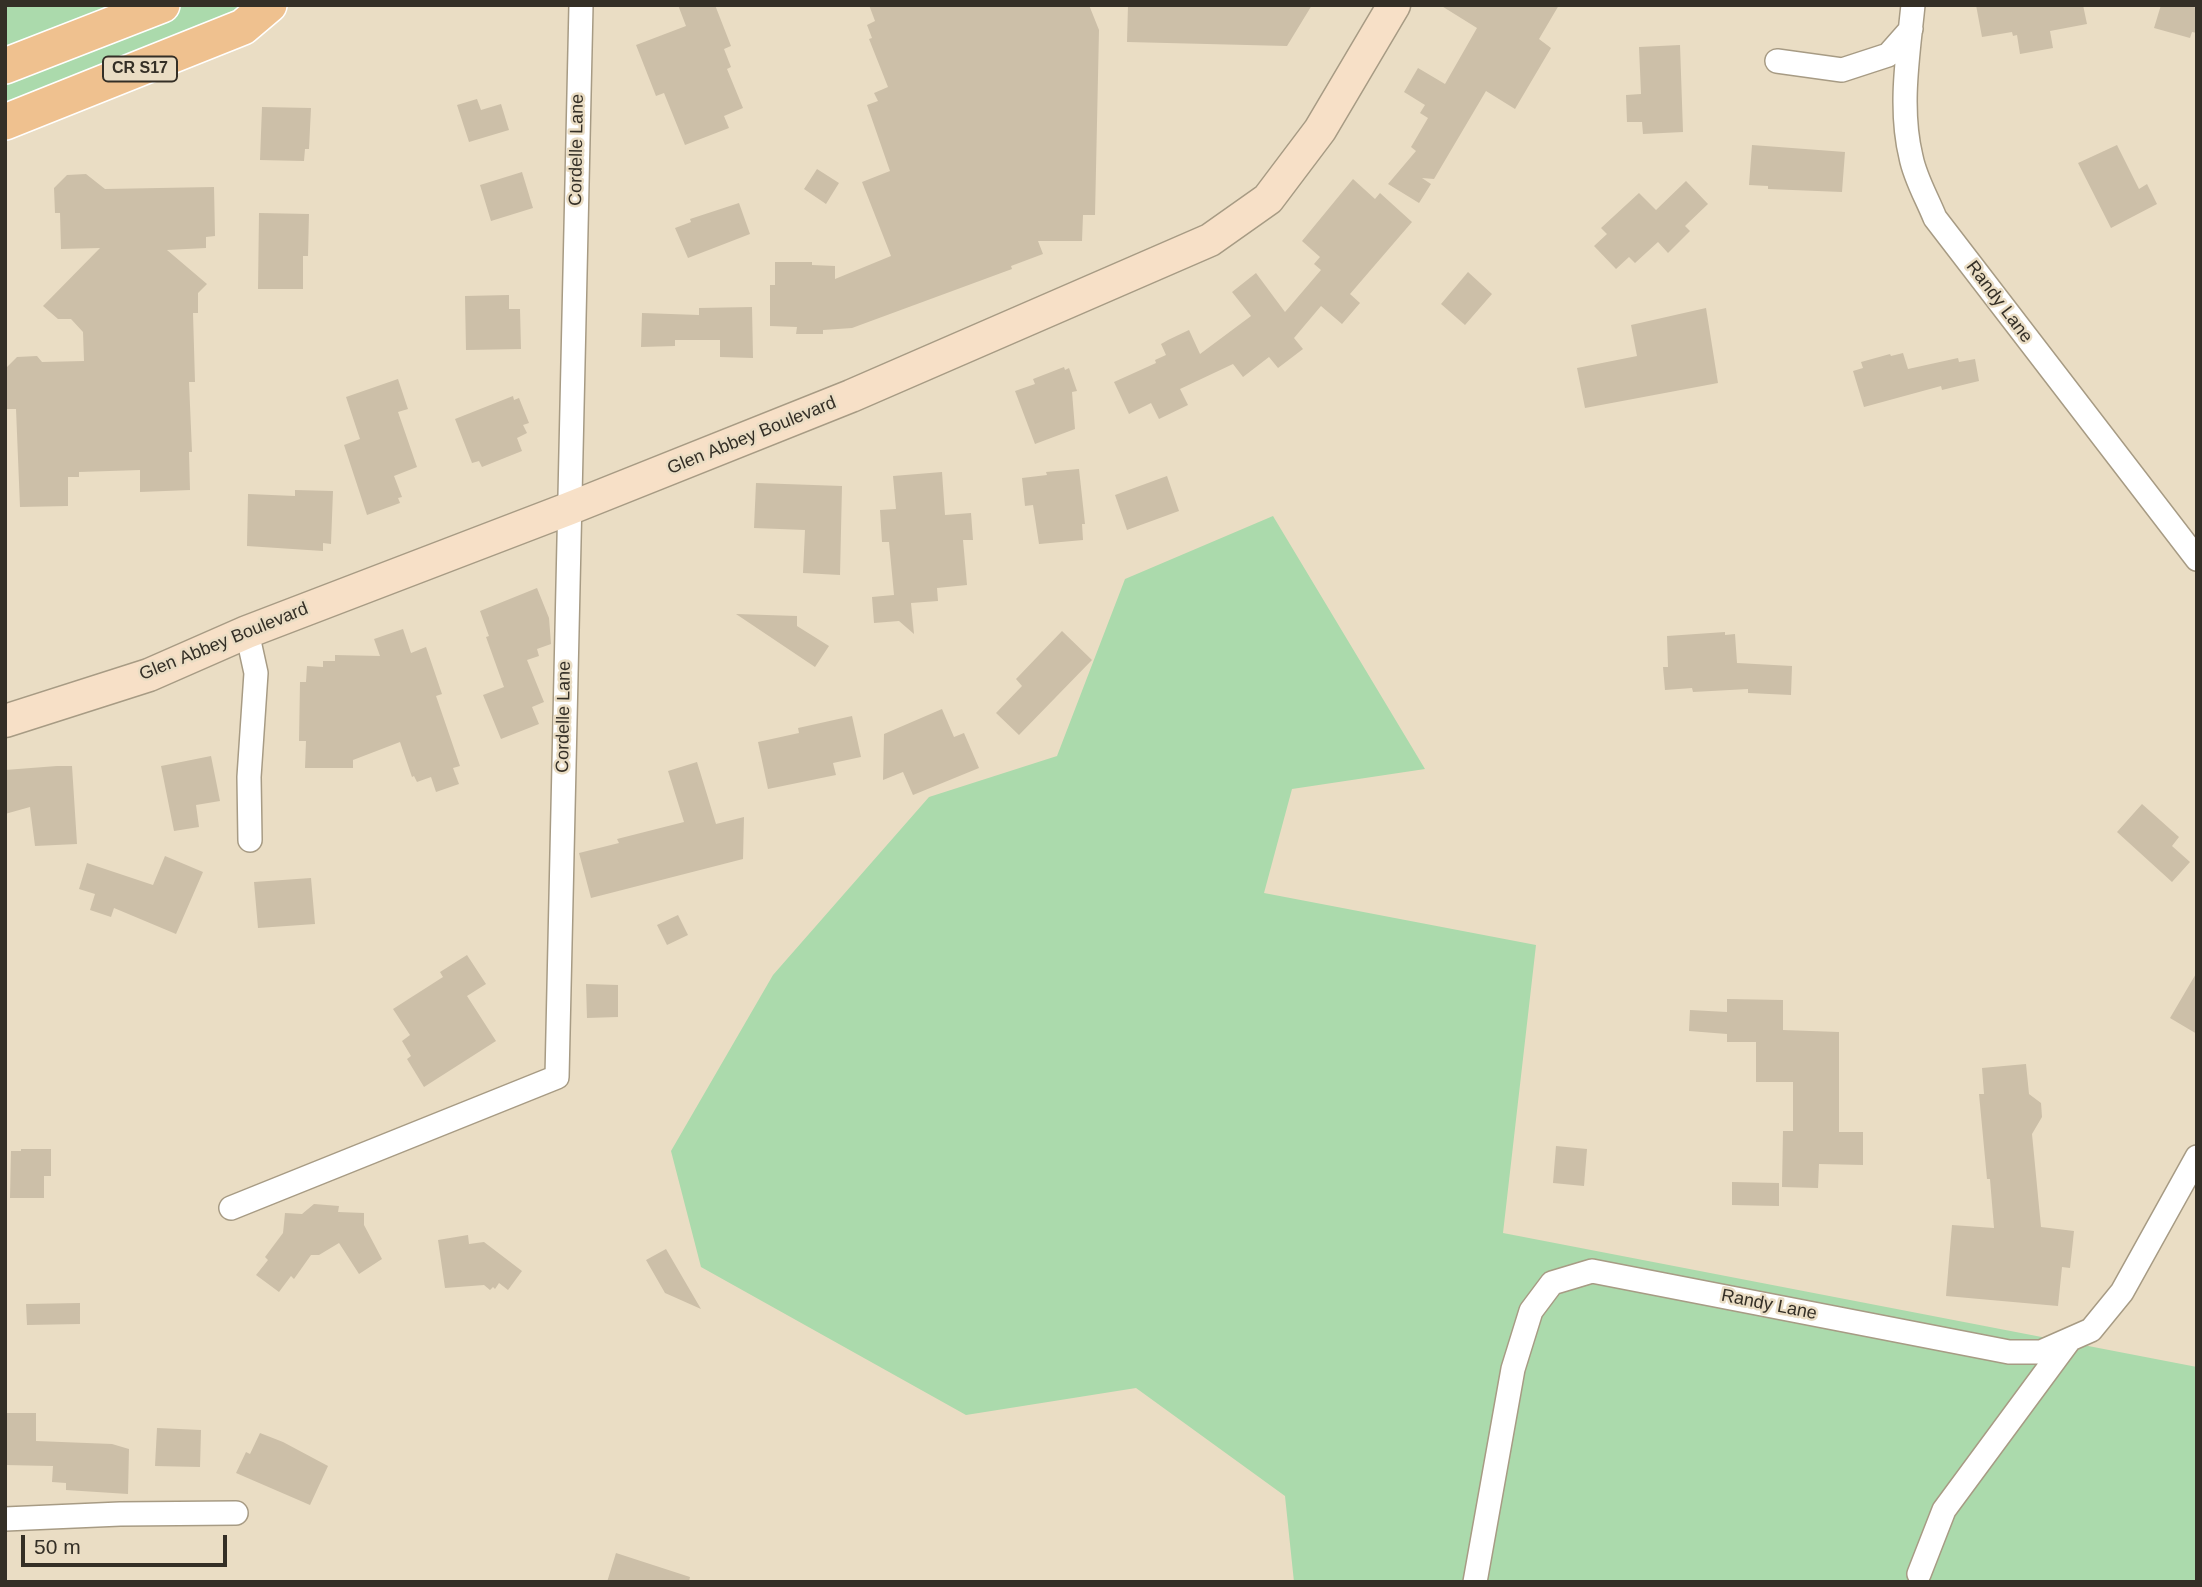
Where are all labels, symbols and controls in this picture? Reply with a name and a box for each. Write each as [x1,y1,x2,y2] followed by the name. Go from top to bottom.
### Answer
[103,57,177,82] road number: CR S17
[565,94,589,206] street label: Cordelle Lane
[1961,257,2037,347] street label: Randy Lane
[664,392,840,480] street label: Glen Abbey Boulevard
[136,598,312,686] street label: Glen Abbey Boulevard
[552,661,576,773] street label: Cordelle Lane
[1719,1285,1819,1325] street label: Randy Lane
[24,1520,231,1564] scale bar
[34,1535,81,1558] text: 50 m

